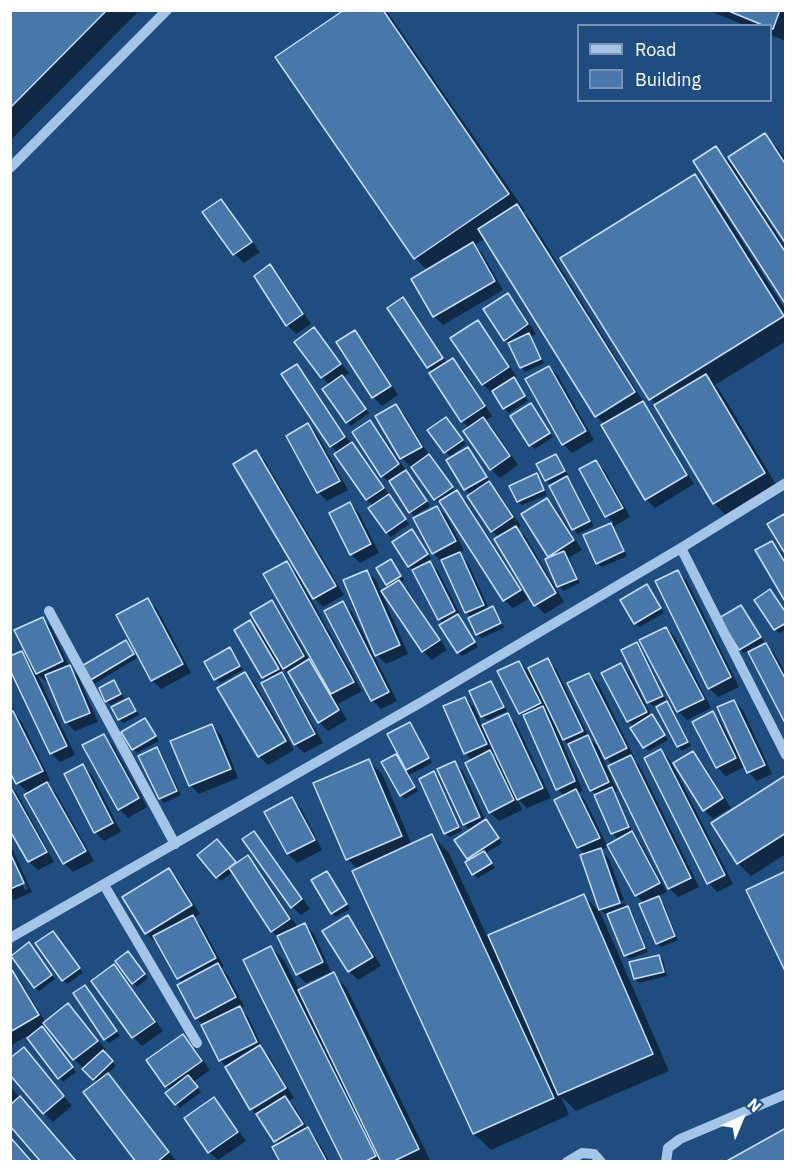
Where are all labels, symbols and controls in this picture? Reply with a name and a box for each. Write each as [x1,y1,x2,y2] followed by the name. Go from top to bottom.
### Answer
[577,24,772,102] legend
[635,38,676,61] text: Road
[635,68,701,91] text: Building
[712,1088,772,1148] north arrow
[743,1094,766,1116] text: N

